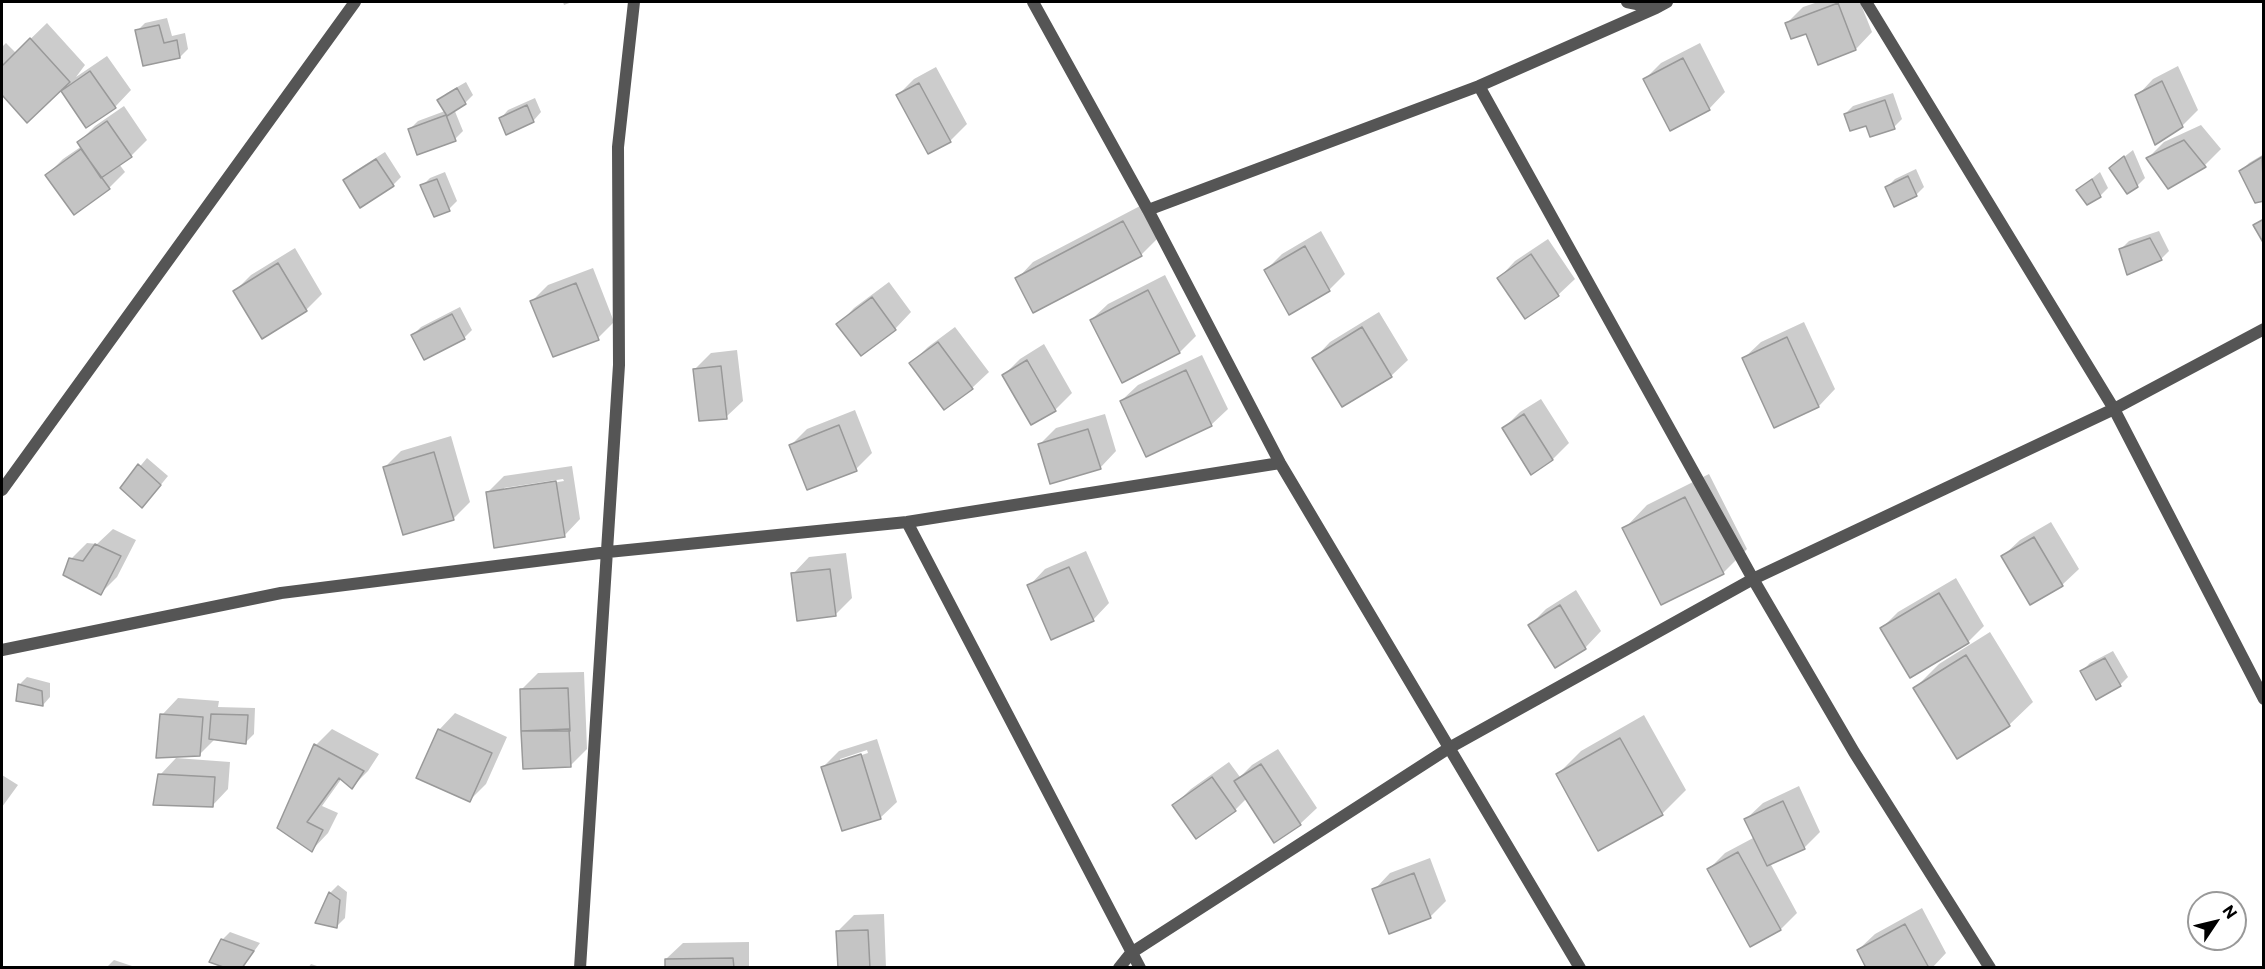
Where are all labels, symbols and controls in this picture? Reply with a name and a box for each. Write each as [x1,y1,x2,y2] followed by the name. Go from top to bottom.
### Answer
[2187,891,2247,951] north arrow
[2219,901,2242,922] text: N

